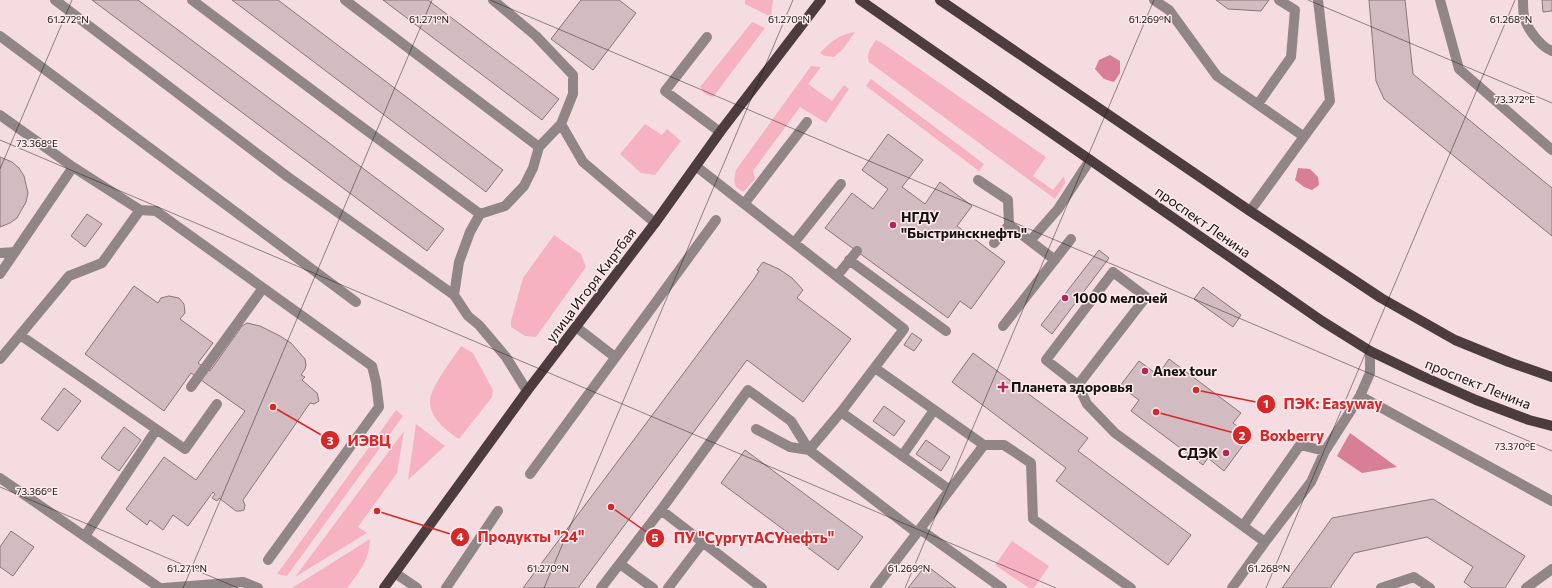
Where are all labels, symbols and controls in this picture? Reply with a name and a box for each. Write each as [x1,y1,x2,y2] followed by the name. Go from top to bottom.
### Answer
[47,13,89,25] text: 61.272°N
[409,13,449,25] text: 61.271°N
[768,13,810,25] text: 61.270°N
[1129,13,1171,25] text: 61.269°N
[1490,13,1532,25] text: 61.268°N
[1495,93,1535,105] text: 73.372°E
[16,137,58,149] text: 73.368°E
[1152,182,1254,261] street label: проспект Ленина
[901,208,1027,241] place label: НГДУ "Быстринскнефть"
[888,220,898,230] marker: НГДУ "Быстринскнефть"
[542,224,639,345] street label: улица Игоря Киртбая
[1073,289,1168,306] place label: 1000 мелочей
[1060,293,1070,303] marker: 1000 мелочей
[1423,355,1534,413] street label: проспект Ленина
[1153,362,1217,379] place label: Anex tour
[1140,366,1150,376] marker: Anex tour
[1011,378,1133,395] place label: Планета здоровья
[998,382,1008,392] marker: Планета здоровья
[1256,390,1391,417] callout: ПЭК: Easyway
[1283,394,1383,412] text: ПЭК: Easyway
[1263,396,1269,410] text: 1
[1232,422,1332,449] callout: Boxberry
[1260,426,1325,444] text: Boxberry
[320,427,399,454] callout: ИЭВЦ
[1239,428,1246,442] text: 2
[347,431,391,449] text: ИЭВЦ
[327,433,334,447] text: 3
[1494,440,1536,452] text: 73.370°E
[1178,444,1218,461] place label: СДЭК
[1221,448,1231,458] marker: СДЭК
[16,485,58,497] text: 73.366°E
[450,524,593,551] callout: Продукты "24"
[645,524,842,551] callout: ПУ "СургутАСУнефть"
[477,527,585,545] text: Продукты "24"
[674,528,834,546] text: ПУ "СургутАСУнефть"
[456,529,464,543] text: 4
[652,530,659,544] text: 5
[167,562,207,574] text: 61.271°N
[527,562,569,574] text: 61.270°N
[888,562,930,574] text: 61.269°N
[1248,562,1290,574] text: 61.268°N

